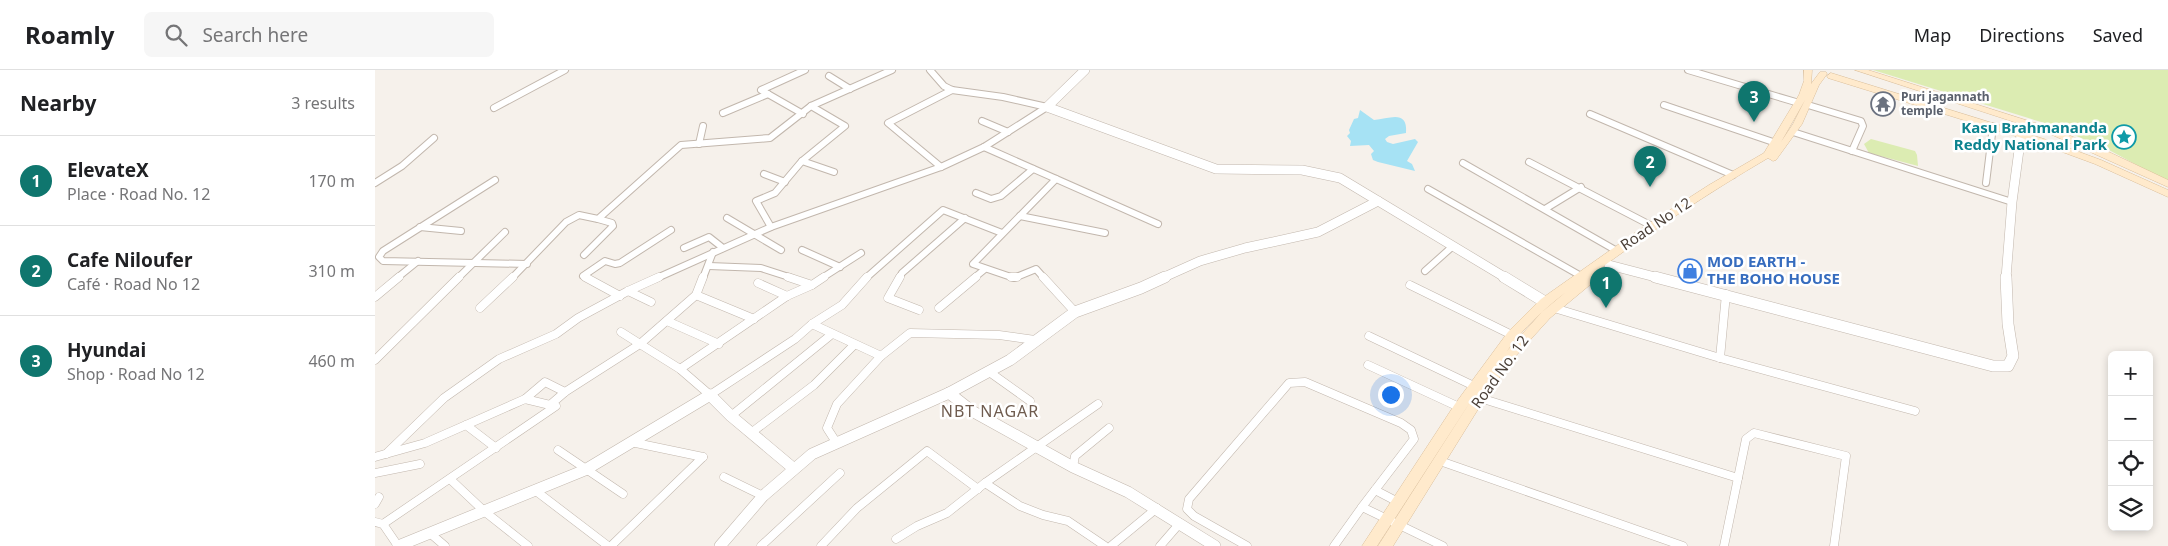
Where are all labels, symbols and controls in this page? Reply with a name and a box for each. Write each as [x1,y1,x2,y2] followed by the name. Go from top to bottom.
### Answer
[144,12,494,57] search box
[25,18,114,51] text: Roamly
[162,21,190,49] icon: search
[202,22,308,48] text: Search here
[1914,23,1951,47] text: Map
[1979,23,2065,47] text: Directions
[2093,23,2143,47] text: Saved
[1738,81,1770,122] pin: 3
[1901,88,1990,119] place label: Puri jagannath temple
[20,89,96,117] text: Nearby
[1870,91,1896,117] temple icon: Puri jagannath temple
[291,92,355,114] text: 3 results
[1954,117,2108,154] place label: Kasu Brahmananda Reddy National Park
[2111,124,2137,150] place icon: Kasu Brahmananda Reddy National Park
[1634,146,1666,187] pin: 2
[67,157,149,183] text: ElevateX
[31,170,41,192] text: 1
[308,170,355,192] text: 170 m
[67,183,210,205] text: Place · Road No. 12
[1616,192,1695,254] street label: Road No 12
[67,247,192,273] text: Cafe Niloufer
[1707,251,1840,288] place label: MOD EARTH - THE BOHO HOUSE
[1677,258,1703,284] shop icon: MOD EARTH - THE BOHO HOUSE
[31,260,41,282] text: 2
[308,260,355,282] text: 310 m
[1590,267,1622,308] pin: 1
[67,273,200,295] text: Café · Road No 12
[1466,331,1532,412] street label: Road No. 12
[67,337,146,363] text: Hyundai
[31,350,41,372] text: 3
[308,350,355,372] text: 460 m
[2108,351,2153,531] map controls
[2108,351,2153,396] button: +
[67,363,205,385] text: Shop · Road No 12
[1378,382,1404,408] your location
[2108,396,2153,441] button: −
[941,400,1039,422] district label: NBT NAGAR
[2108,441,2153,486] button: locate
[2108,486,2153,531] button: layers

